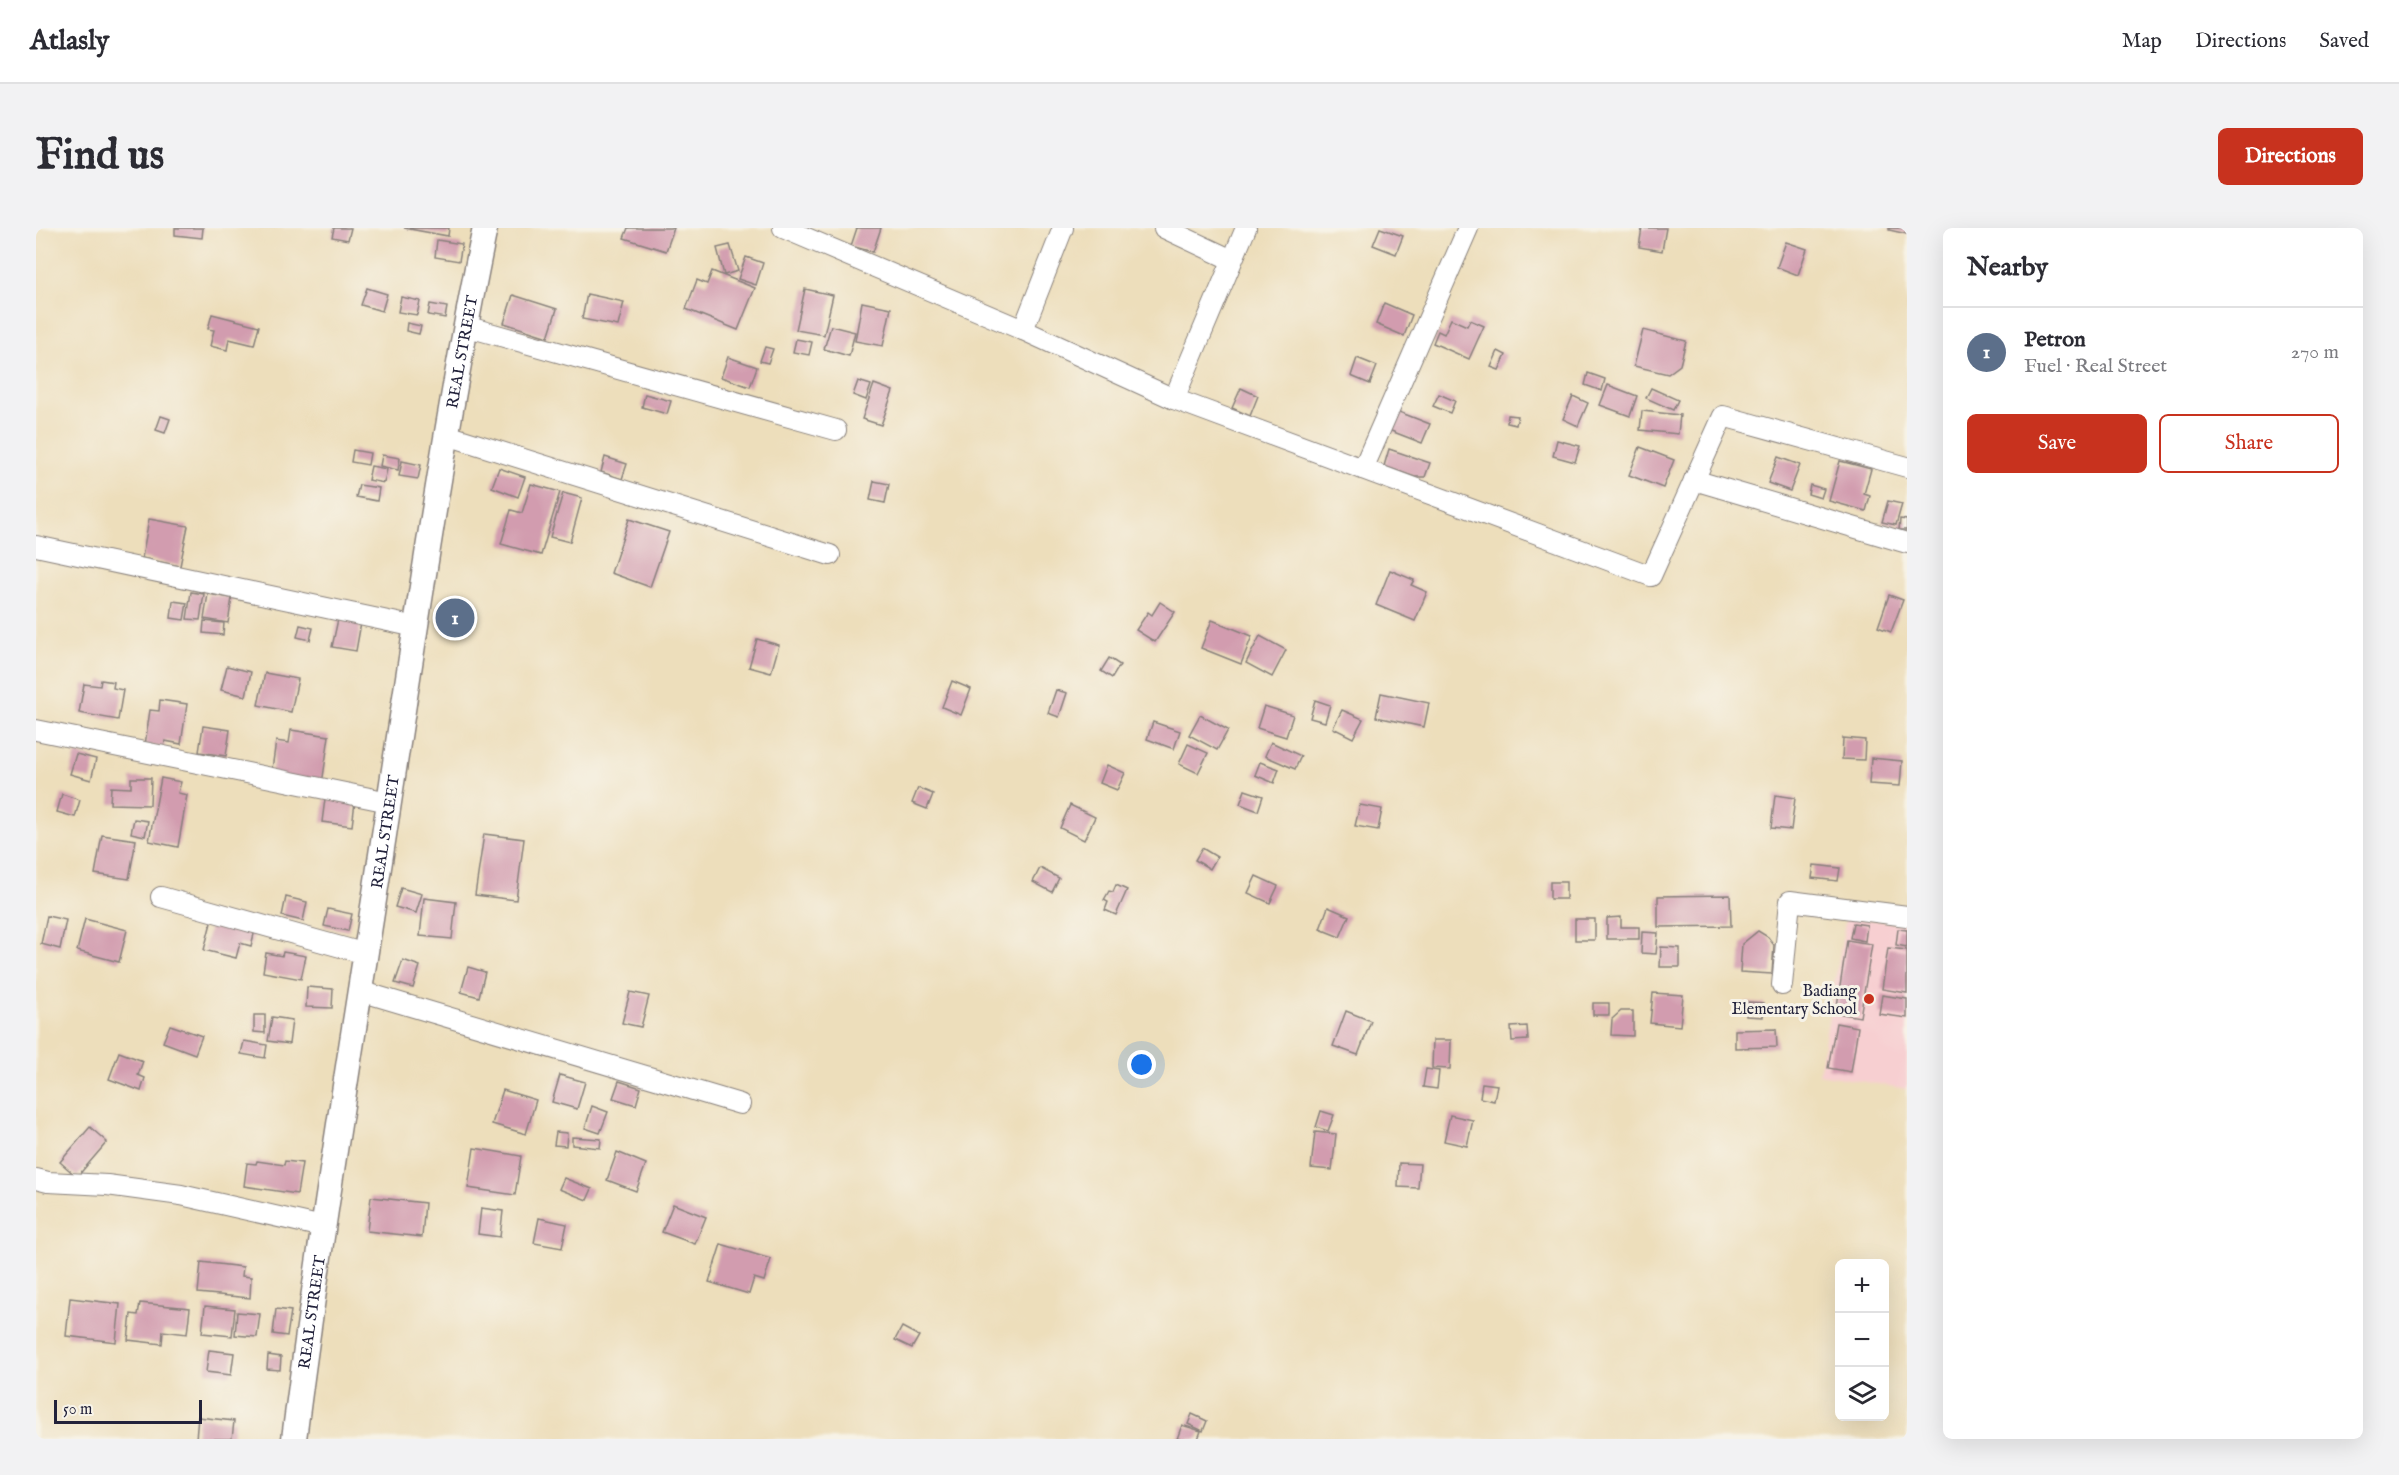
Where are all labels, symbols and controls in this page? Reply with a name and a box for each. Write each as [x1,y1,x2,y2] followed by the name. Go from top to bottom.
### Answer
[30,24,109,59] text: Atlasly
[2122,28,2162,55] text: Map
[2195,28,2286,55] text: Directions
[2319,28,2369,55] text: Saved
[2218,128,2363,185] button: Directions
[36,130,164,183] text: Find us
[1967,251,2048,284] text: Nearby
[443,294,483,410] street label: REAL STREET
[2024,326,2086,354] text: Petron
[1983,340,1990,365] text: 1
[2291,340,2339,365] text: 270 m
[2024,354,2167,379] text: Fuel · Real Street
[1967,414,2147,473] button: Save
[2159,414,2339,473] button: Share
[436,596,474,640] pin: 1
[368,774,405,890] street label: REAL STREET
[1731,982,1858,1020] place label: Badiang Elementary School
[1862,992,1876,1006] marker: Badiang Elementary School
[1127,1050,1156,1079] your location
[295,1254,331,1371] street label: REAL STREET
[1835,1259,1889,1421] map controls
[1835,1259,1889,1313] button: +
[1835,1313,1889,1367] button: −
[1835,1367,1889,1421] button: layers
[54,1397,202,1424] scale bar
[63,1400,92,1420] text: 50 m

